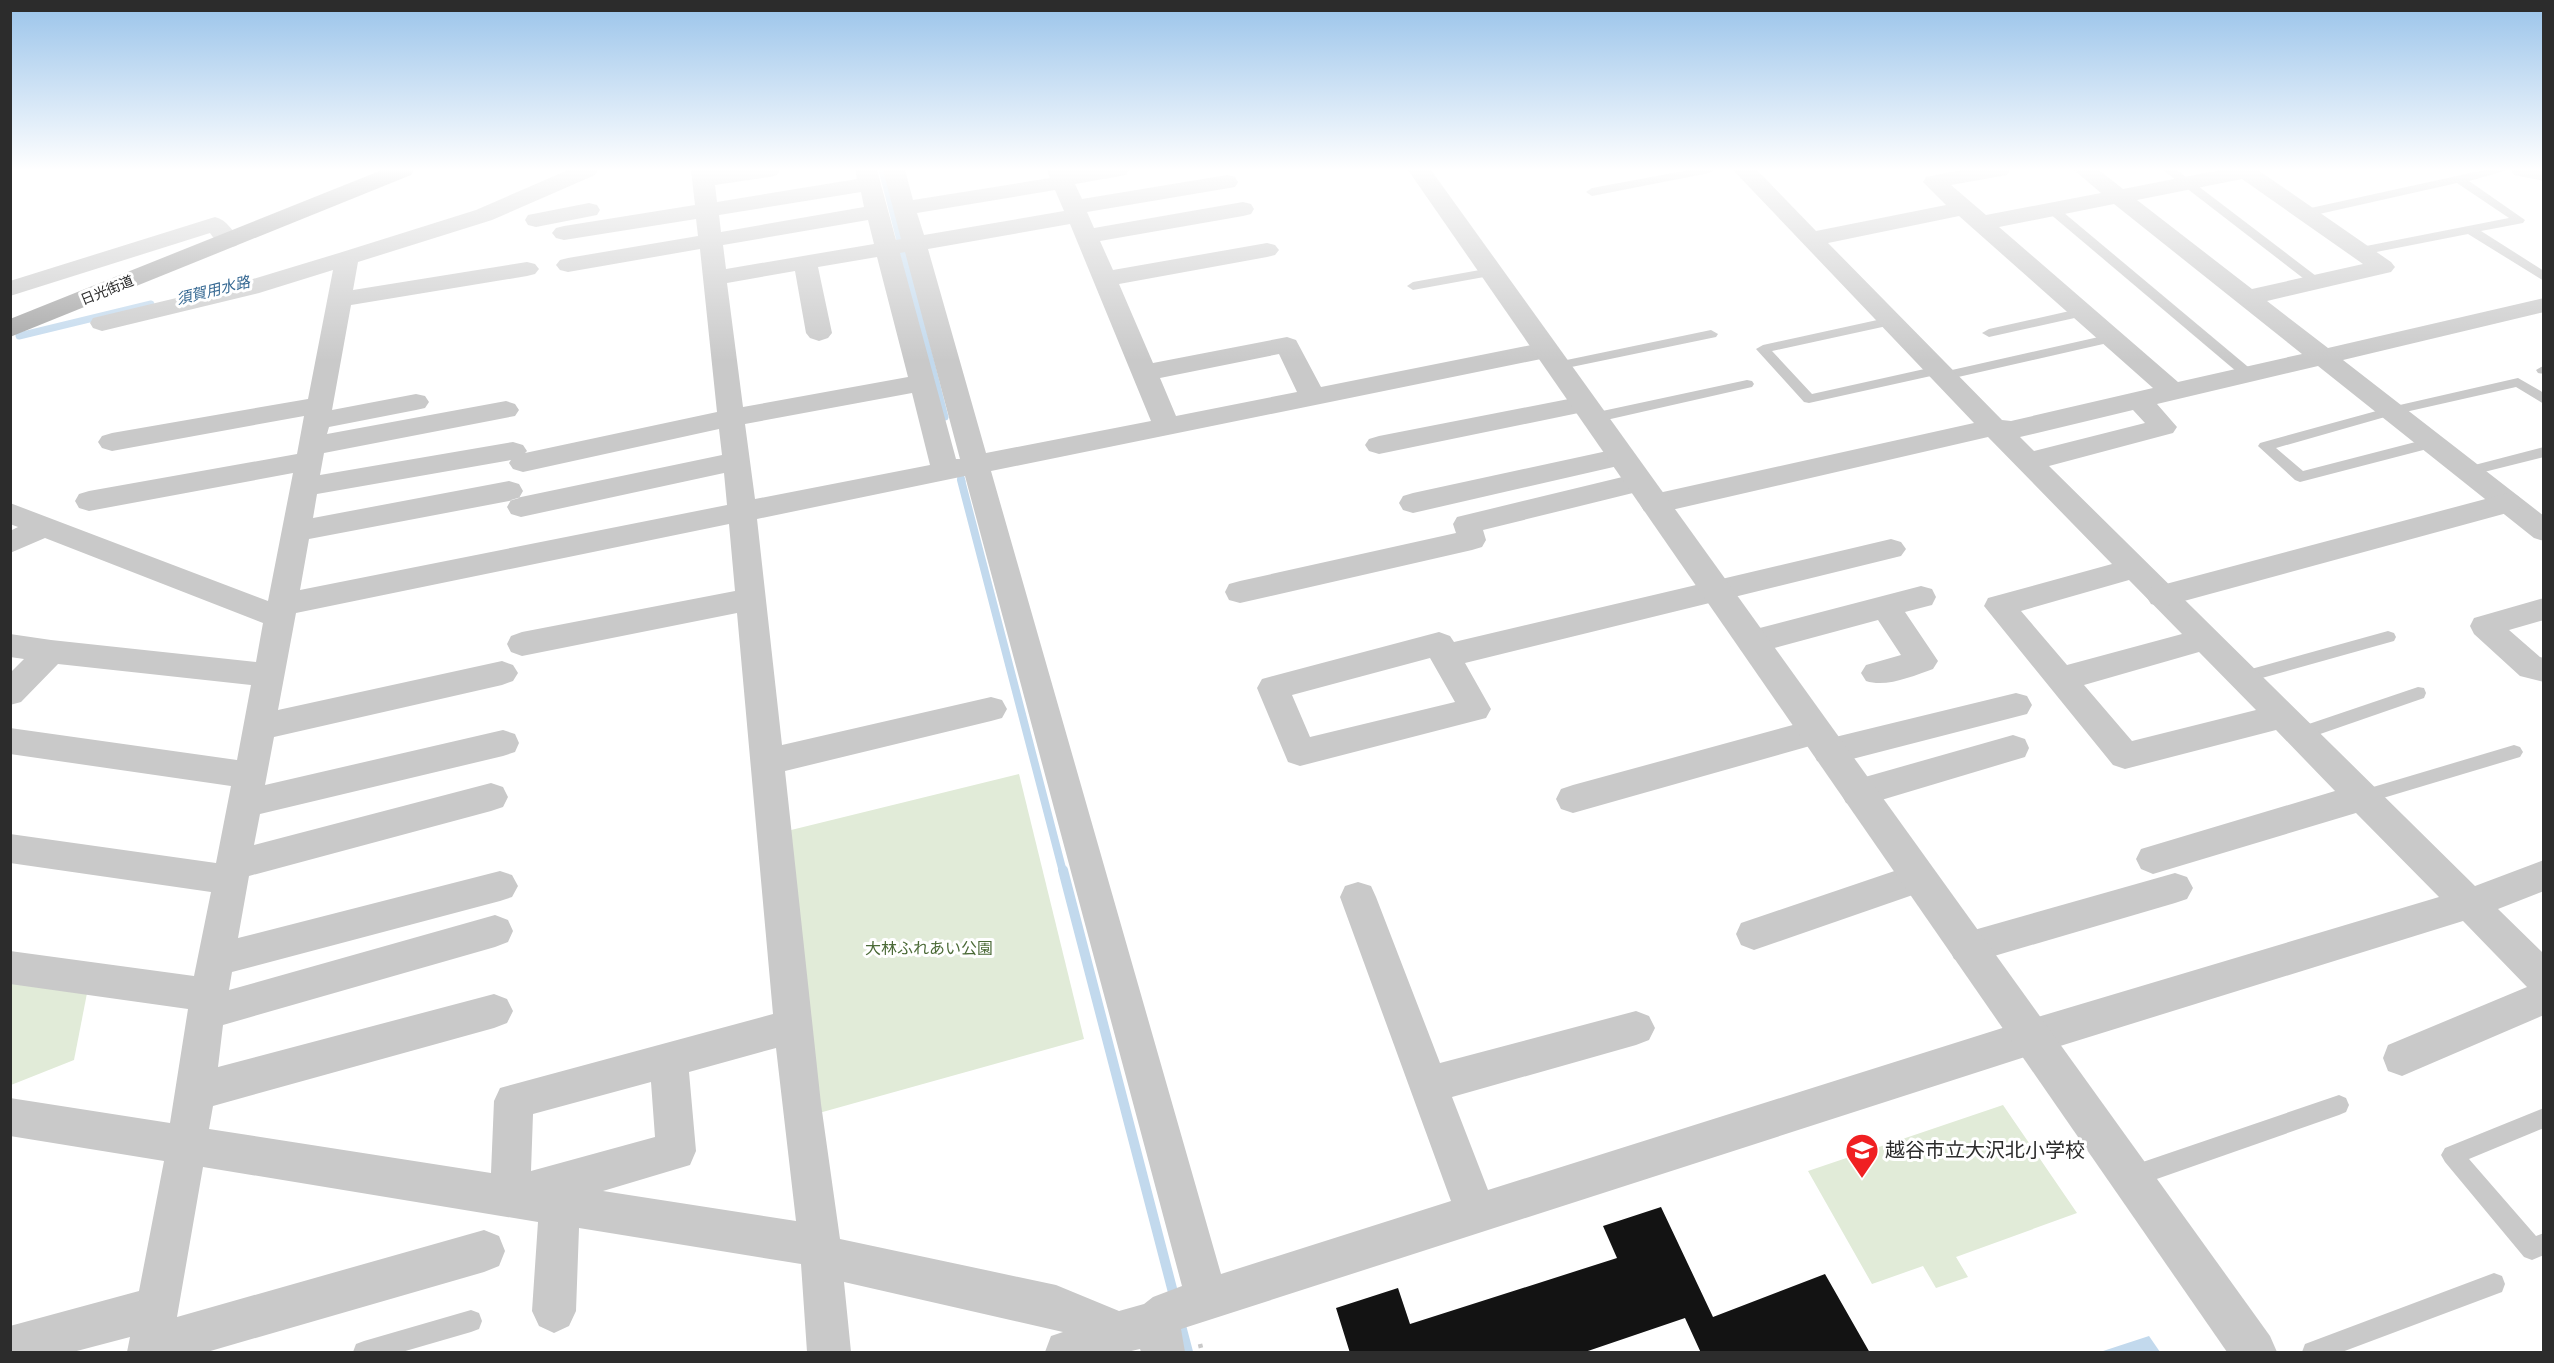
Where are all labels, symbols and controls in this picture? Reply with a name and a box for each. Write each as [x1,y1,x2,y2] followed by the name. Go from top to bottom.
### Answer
[77,270,137,310] street label: 日光街道
[174,270,254,309] water label: 須賀用水路
[865,937,993,960] park label: 大林ふれあい公園
[1844,1132,1880,1179] school or university icon: 越谷市立大沢北小学校
[1885,1136,2085,1164] place label: 越谷市立大沢北小学校

